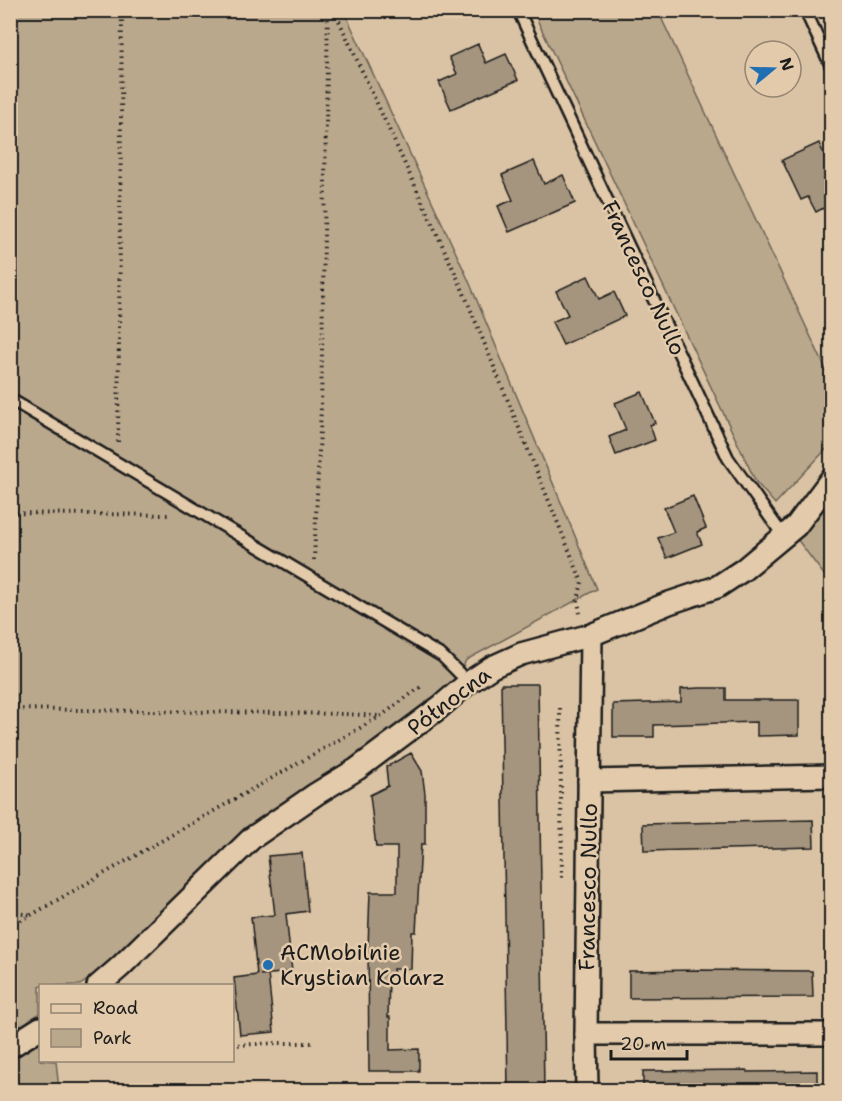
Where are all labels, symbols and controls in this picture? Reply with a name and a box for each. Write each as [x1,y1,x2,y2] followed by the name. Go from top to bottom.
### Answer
[743,39,803,99] north arrow
[775,55,799,74] text: N
[595,196,693,360] street label: Francesco Nullo
[401,660,497,742] street label: Północna
[572,803,604,971] street label: Francesco Nullo
[280,938,445,992] place label: ACMobilnie Krystian Kolarz
[261,958,275,972] marker: ACMobilnie Krystian Kolarz
[39,984,234,1062] legend
[93,996,138,1020] text: Road
[611,1023,688,1061] scale bar
[93,1026,132,1050] text: Park
[620,1032,666,1056] text: 20 m

